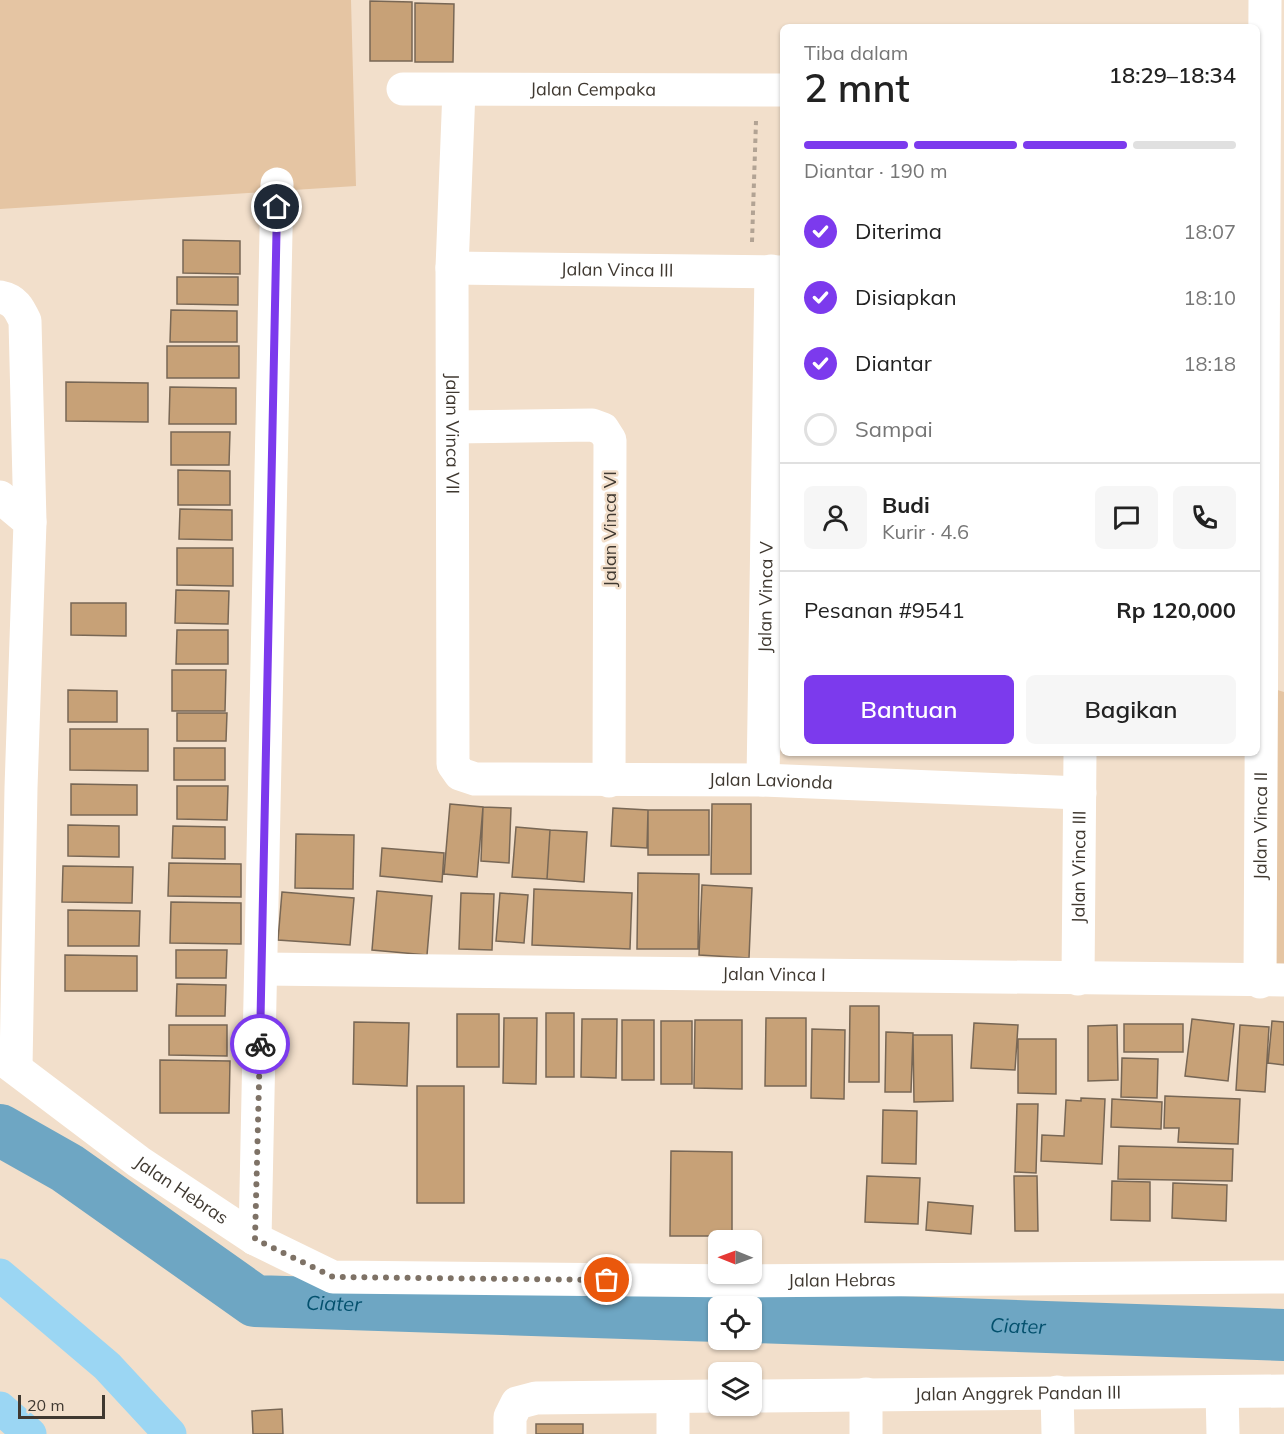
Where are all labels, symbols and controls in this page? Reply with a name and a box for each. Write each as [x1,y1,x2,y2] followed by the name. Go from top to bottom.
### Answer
[804,40,908,65] text: Tiba dalam
[1109,61,1236,89] text: 18:29–18:34
[804,63,910,112] text: 2 mnt
[530,77,656,101] street label: Jalan Cempaka
[804,158,948,183] text: Diantar · 190 m
[251,181,302,232] pin
[260,190,293,223] icon: home
[804,215,837,248] icon: check
[855,217,942,245] text: Diterima
[1183,219,1236,244] text: 18:07
[560,257,674,282] street label: Jalan Vinca III
[804,281,837,314] icon: check
[855,283,957,311] text: Disiapkan
[1183,285,1236,310] text: 18:10
[804,347,837,380] icon: check
[855,349,932,377] text: Diantar
[1183,351,1236,376] text: 18:18
[441,373,464,494] street label: Jalan Vinca VII
[855,415,933,443] text: Sampai
[598,471,621,587] street label: Jalan Vinca VI
[804,486,867,549] button: person
[1095,486,1158,549] button: chat
[1173,486,1236,549] button: phone
[882,491,930,519] text: Budi
[882,519,969,544] text: Kurir · 4.6
[753,541,778,653] street label: Jalan Vinca V
[804,596,965,624] text: Pesanan #9541
[1116,596,1236,624] text: Rp 120,000
[804,675,1014,744] button: Bantuan
[1026,675,1236,744] button: Bagikan
[709,768,833,794] street label: Jalan Lavionda
[1249,772,1272,880] street label: Jalan Vinca II
[1066,810,1090,924] street label: Jalan Vinca III
[722,962,826,986] street label: Jalan Vinca I
[230,1014,290,1074] courier
[244,1028,277,1061] icon: bike
[130,1151,233,1229] street label: Jalan Hebras
[708,1230,762,1284] north arrow
[708,1230,762,1416] map controls
[581,1254,632,1305] pin
[590,1263,623,1296] icon: bag
[788,1268,896,1292] street label: Jalan Hebras
[306,1290,363,1316] water label: Ciater
[708,1296,762,1350] button: locate
[990,1312,1047,1339] water label: Ciater
[708,1362,762,1416] button: layers
[915,1381,1121,1405] street label: Jalan Anggrek Pandan III
[18,1392,105,1420] scale bar
[27,1395,64,1415] text: 20 m

